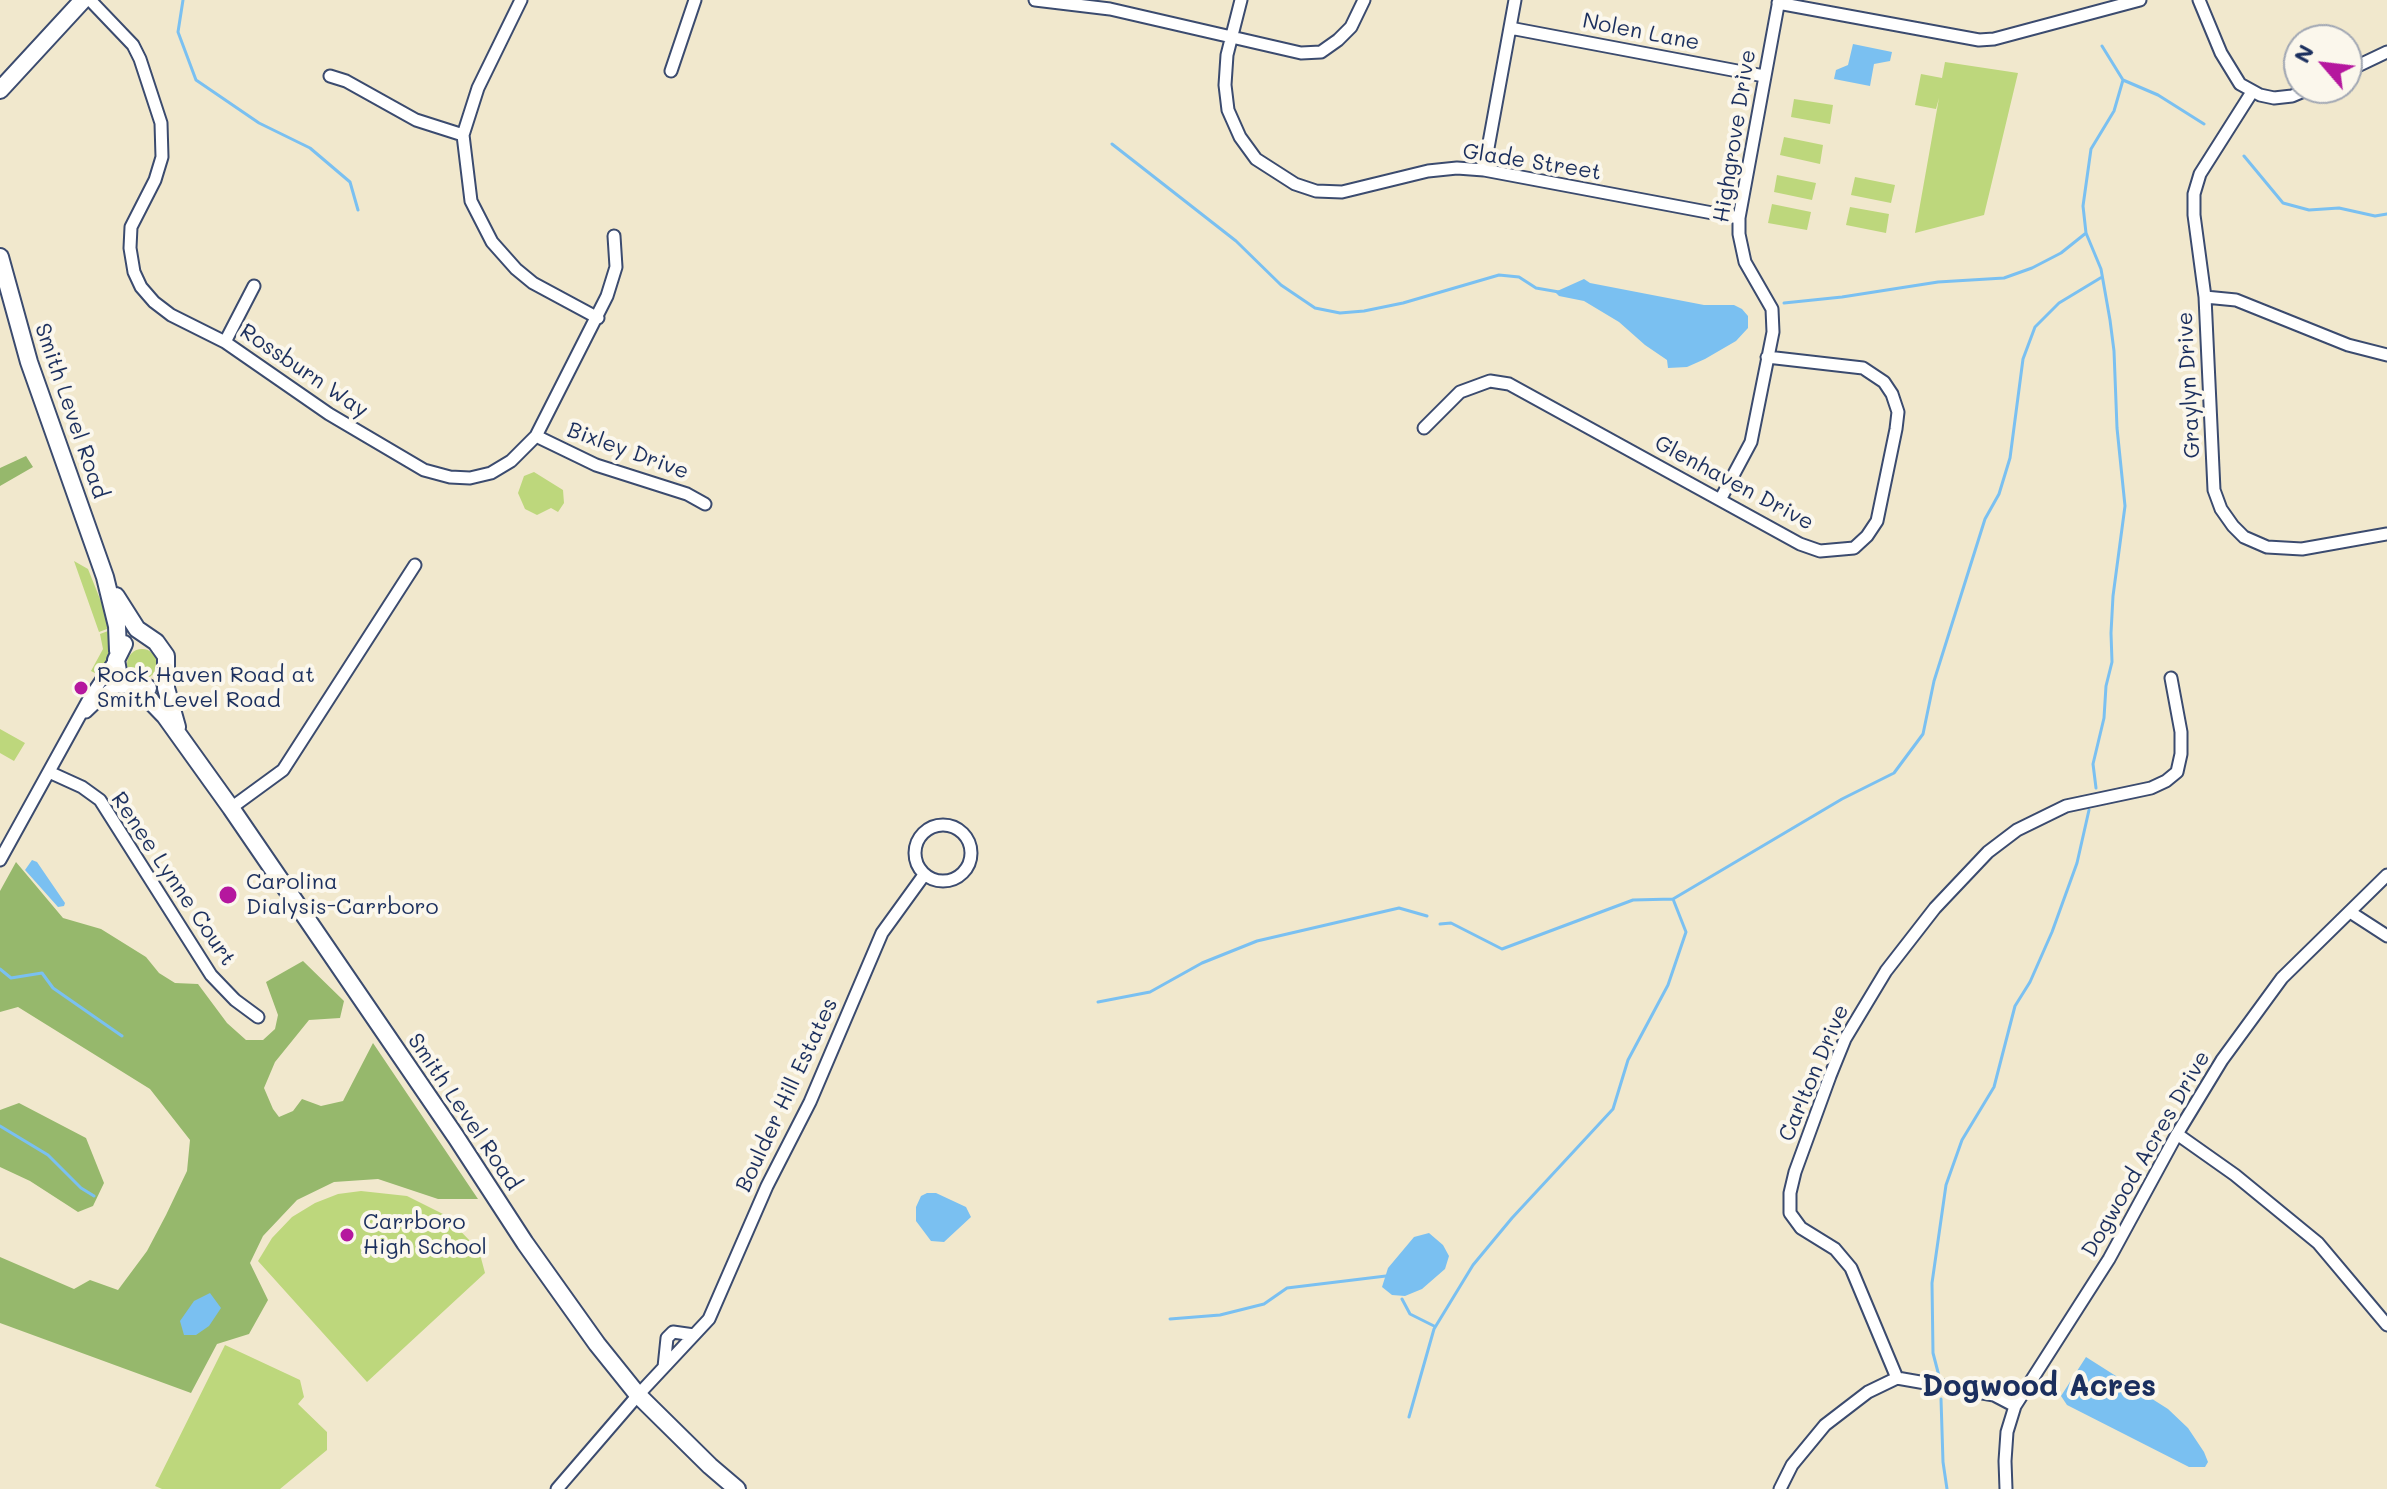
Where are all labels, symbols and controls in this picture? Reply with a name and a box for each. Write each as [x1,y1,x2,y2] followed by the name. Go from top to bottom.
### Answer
[1580,8,1702,56] street label: Nolen Lane
[2283,24,2363,104] north arrow
[2286,39,2320,68] text: N
[1708,48,1762,224] street label: Highgrove Drive
[1461,138,1603,186] street label: Glade Street
[2172,311,2206,459] street label: Graylyn Drive
[235,318,373,424] street label: Rossburn Way
[29,320,113,502] street label: Smith Level Road
[564,417,692,485] street label: Bixley Drive
[1650,430,1818,536] street label: Glenhaven Drive
[97,662,315,714] place label: Rock Haven Road at Smith Level Road
[72,679,90,697] marker: Rock Haven Road at Smith Level Road
[105,787,241,971] street label: Renee Lynne Court
[246,869,439,920] place label: Carolina Dialysis-Carrboro
[217,884,239,906] marker: Carolina Dialysis-Carrboro
[730,994,844,1196] street label: Boulder Hill Estates
[1773,1001,1855,1145] street label: Carlton Drive
[402,1029,526,1195] street label: Smith Level Road
[2076,1046,2216,1262] street label: Dogwood Acres Drive
[363,1209,487,1260] place label: Carrboro High School
[338,1226,356,1244] marker: Carrboro High School
[1922,1369,2156,1405] district label: Dogwood Acres

